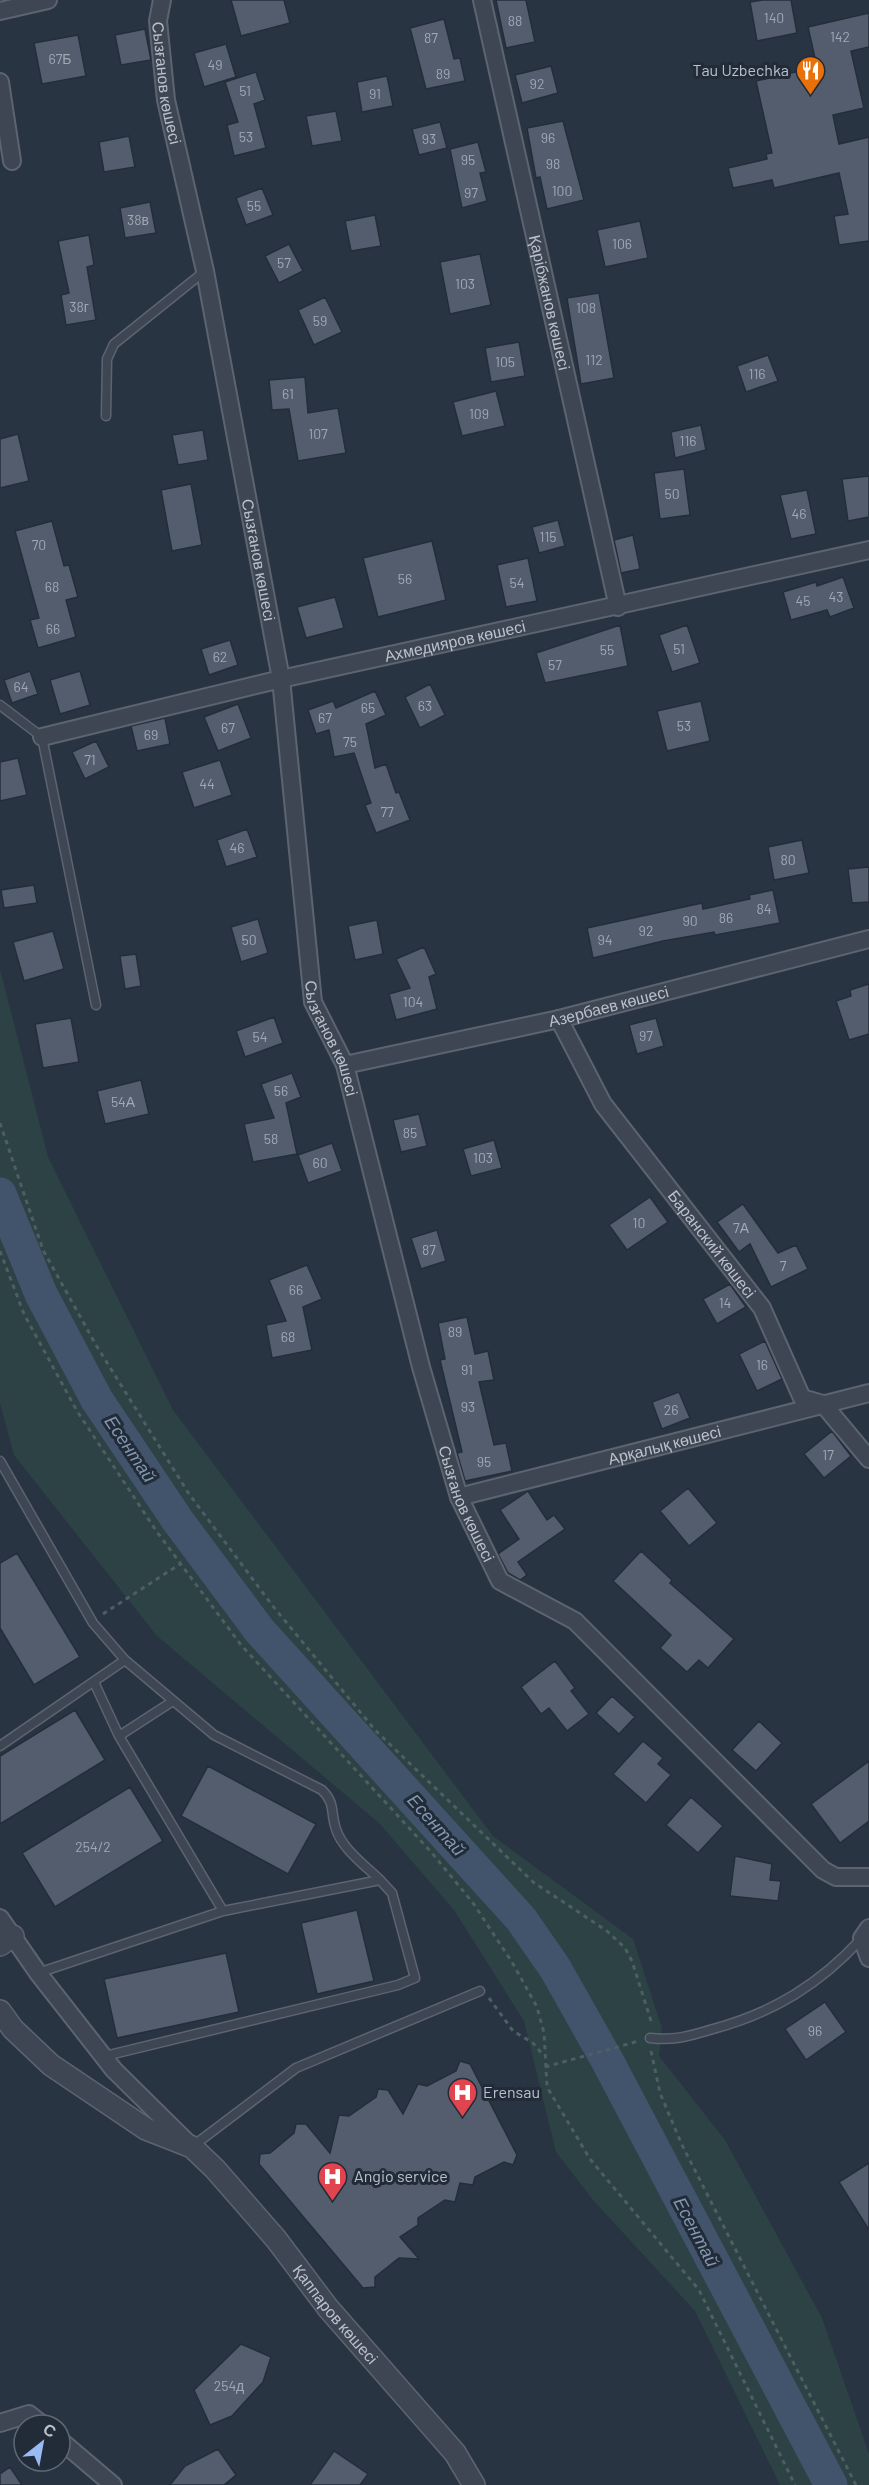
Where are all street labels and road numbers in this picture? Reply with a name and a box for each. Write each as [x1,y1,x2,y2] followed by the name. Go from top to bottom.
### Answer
[149,21,186,146] street label: Сызғанов көшесі
[526,233,575,372] street label: Қарібжанов көшесі
[239,497,280,622] street label: Сызғанов көшесі
[383,616,527,665] street label: Ахмедияров көшесі
[302,979,362,1098] street label: Сызғанов көшесі
[547,981,670,1030] street label: Азербаев көшесі
[665,1186,760,1301] street label: Баранский көшесі
[606,1421,723,1468] street label: Арқалық көшесі
[435,1443,499,1564] street label: Сызғанов көшесі
[289,2260,382,2367] street label: Қаппаров көшесі

